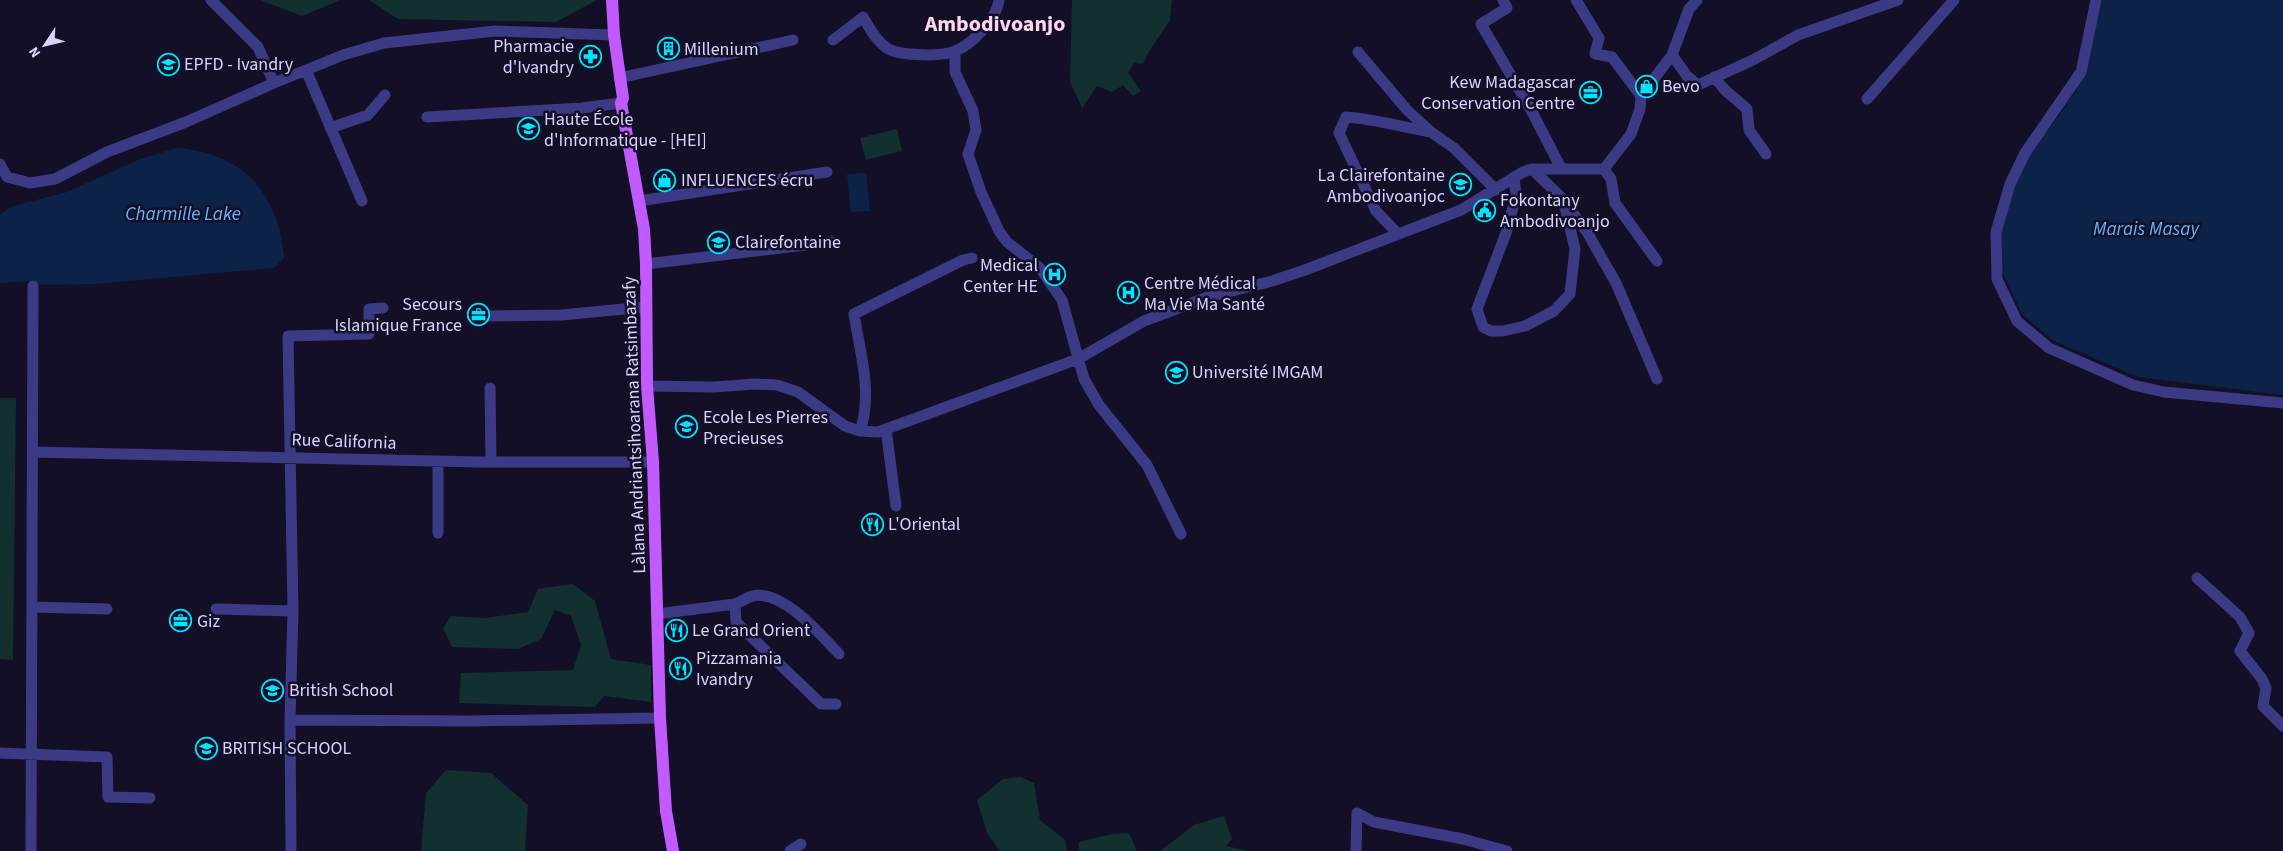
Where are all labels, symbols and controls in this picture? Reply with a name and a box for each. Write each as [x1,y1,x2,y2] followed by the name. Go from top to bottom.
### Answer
[924,8,1065,40] district label: Ambodivoanjo
[20,20,70,70] north arrow
[493,34,575,80] place label: Pharmacie d'Ivandry
[656,37,680,61] building icon: Millenium
[684,37,759,62] place label: Millenium
[24,42,46,61] text: N
[578,44,602,68] pharmacy icon: Pharmacie d'Ivandry
[156,52,180,76] school or university icon: EPFD - Ivandry
[184,52,294,77] place label: EPFD - Ivandry
[1421,70,1576,116] place label: Kew Madagascar Conservation Centre
[1634,74,1658,98] shop icon: Bevo
[1662,74,1700,99] place label: Bevo
[1579,80,1603,104] office icon: Kew Madagascar Conservation Centre
[544,107,707,153] place label: Haute École d'Informatique - [HEI]
[516,117,540,141] school or university icon: Haute École d'Informatique - [HEI]
[1318,163,1445,209] place label: La Clairefontaine Ambodivoanjoc
[653,168,677,192] shop icon: INFLUENCES écru
[681,168,813,193] place label: INFLUENCES écru
[1449,173,1473,197] school or university icon: La Clairefontaine Ambodivoanjoc
[1500,188,1610,234] place label: Fokontany Ambodivoanjo
[1472,198,1496,222] public building icon: Fokontany Ambodivoanjo
[125,201,241,228] water label: Charmille Lake
[2093,216,2200,243] water label: Marais Masay
[707,230,731,254] school or university icon: Clairefontaine
[735,230,841,255] place label: Clairefontaine
[963,253,1038,299] place label: Medical Center HE
[1042,263,1066,287] hospital icon: Medical Center HE
[1144,271,1265,317] place label: Centre Médical Ma Vie Ma Santé
[617,275,652,574] street label: Làlana Andriantsihoarana Ratsimbazafy
[1116,281,1140,305] hospital icon: Centre Médical Ma Vie Ma Santé
[334,292,462,338] place label: Secours Islamique France
[466,302,490,326] office icon: Secours Islamique France
[1164,360,1188,384] school or university icon: Université IMGAM
[1192,360,1323,385] place label: Université IMGAM
[703,405,828,451] place label: Ecole Les Pierres Precieuses
[675,415,699,439] school or university icon: Ecole Les Pierres Precieuses
[291,427,397,456] street label: Rue California
[860,512,884,536] restaurant icon: L'Oriental
[888,512,960,537] place label: L'Oriental
[169,609,193,633] office icon: Giz
[197,609,221,634] place label: Giz
[664,618,688,642] restaurant icon: Le Grand Orient
[692,618,810,643] place label: Le Grand Orient
[696,646,782,692] place label: Pizzamania Ivandry
[668,656,692,680] restaurant icon: Pizzamania Ivandry
[261,678,285,702] school or university icon: British School
[289,678,393,703] place label: British School
[194,736,218,760] school or university icon: BRITISH SCHOOL
[222,736,351,761] place label: BRITISH SCHOOL

